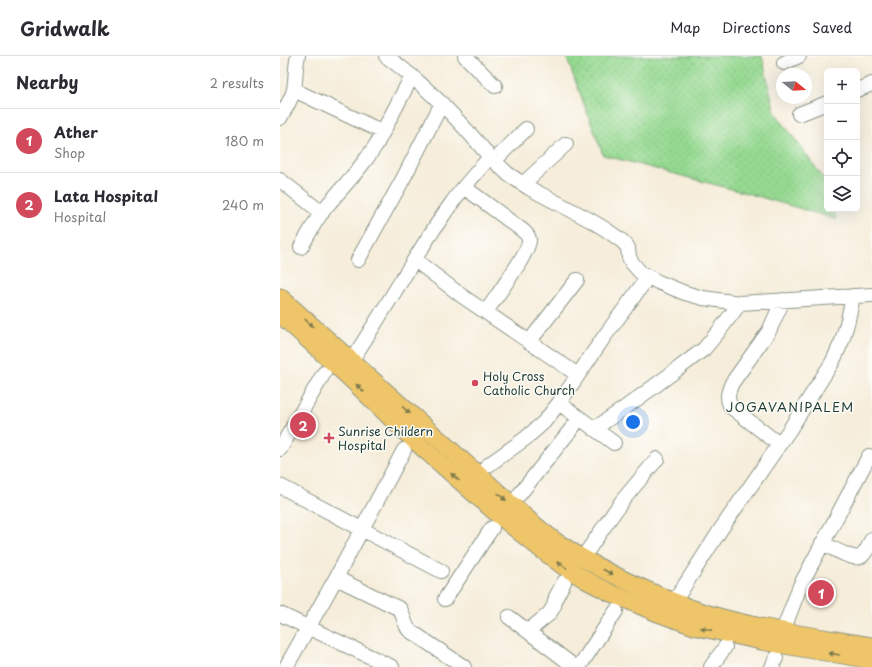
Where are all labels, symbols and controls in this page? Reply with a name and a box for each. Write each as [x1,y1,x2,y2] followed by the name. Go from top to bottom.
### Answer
[20,14,110,42] text: Gridwalk
[670,17,700,38] text: Map
[722,17,790,38] text: Directions
[812,17,852,38] text: Saved
[776,68,812,104] north arrow
[824,68,860,212] map controls
[824,68,860,104] button: +
[16,69,78,95] text: Nearby
[210,73,264,92] text: 2 results
[824,104,860,140] button: −
[54,120,98,143] text: Ather
[26,131,32,150] text: 1
[225,131,264,150] text: 180 m
[824,140,860,176] button: locate
[54,143,85,162] text: Shop
[824,176,860,212] button: layers
[54,184,158,207] text: Lata Hospital
[24,195,34,214] text: 2
[222,195,264,214] text: 240 m
[54,207,106,226] text: Hospital
[304,318,314,328] one-way arrow
[483,367,575,399] place label: Holy Cross Catholic Church
[470,378,480,388] marker: Holy Cross Catholic Church
[355,383,365,393] one-way arrow
[726,397,854,416] district label: JOGAVANIPALEM
[401,405,411,415] one-way arrow
[290,410,316,440] pin: 2
[623,412,643,432] your location
[338,422,433,454] place label: Sunrise Childern Hospital
[323,432,335,444] marker: Sunrise Childern Hospital
[450,472,460,481] one-way arrow
[497,492,508,501] one-way arrow
[557,561,567,569] one-way arrow
[602,568,614,575] one-way arrow
[808,578,834,608] pin: 1
[700,626,712,632] one-way arrow
[827,651,840,657] one-way arrow

